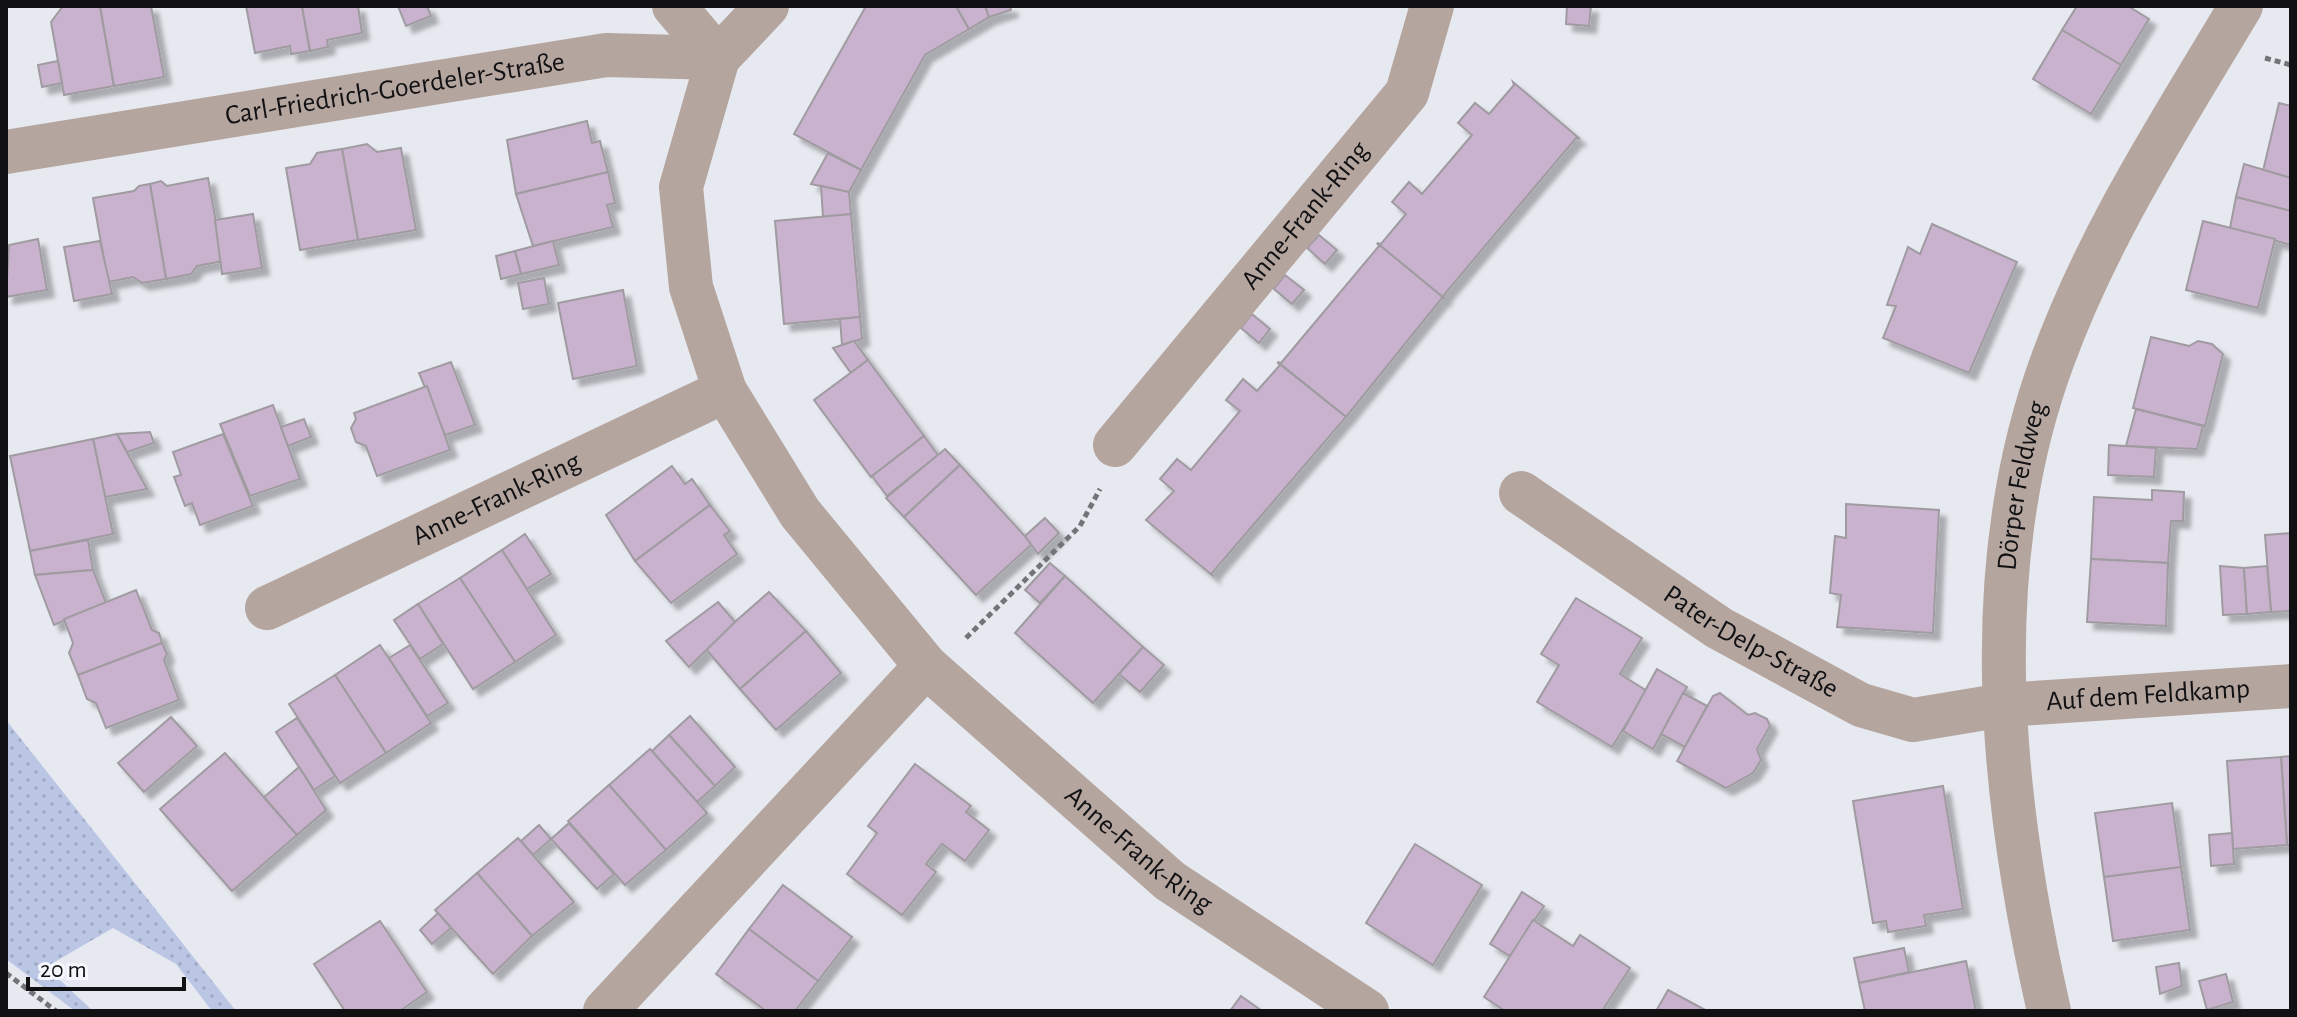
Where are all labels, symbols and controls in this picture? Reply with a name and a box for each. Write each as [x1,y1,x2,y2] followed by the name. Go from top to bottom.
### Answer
[223,48,567,130] street label: Carl-Friedrich-Goerdeler-Straße
[1236,136,1374,295] street label: Anne-Frank-Ring
[1993,398,2052,572] street label: Dörper Feldweg
[408,447,585,551] street label: Anne-Frank-Ring
[1658,580,1843,704] street label: Pater-Delp-Straße
[2045,675,2251,716] street label: Auf dem Feldkamp
[1059,781,1217,919] street label: Anne-Frank-Ring
[28,941,184,991] scale bar
[40,958,87,982] text: 20 m

